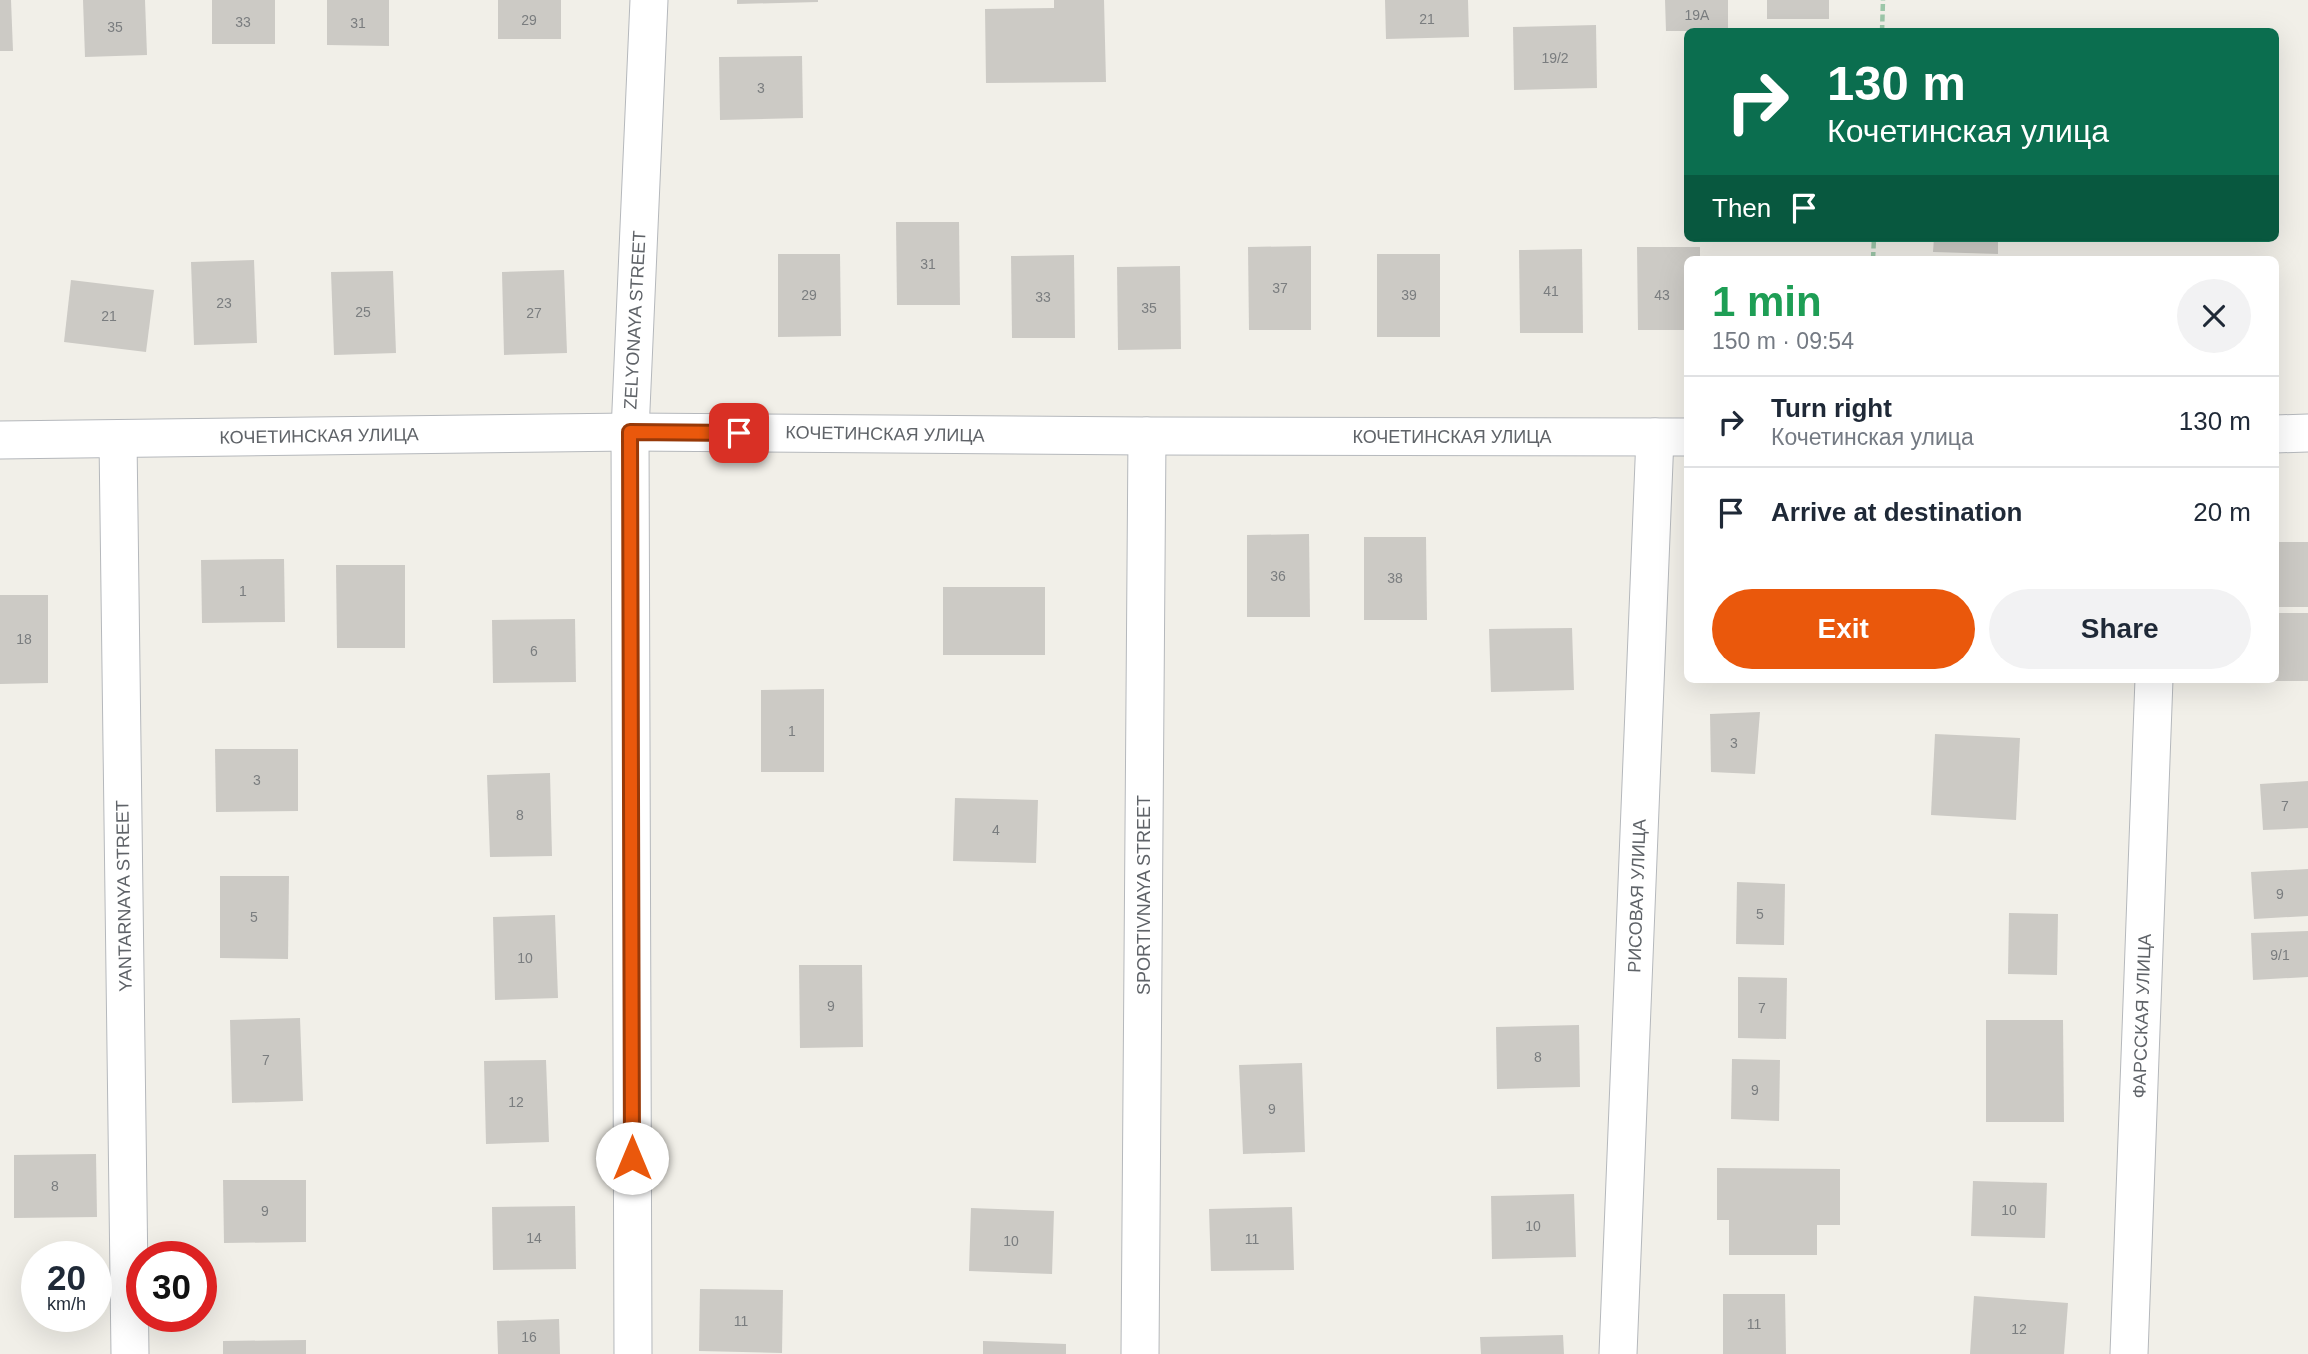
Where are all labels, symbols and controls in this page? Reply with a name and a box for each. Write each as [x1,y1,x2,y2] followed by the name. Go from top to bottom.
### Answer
[1685,7,1710,23] house number: 19А
[1419,11,1435,27] house number: 21
[521,12,537,28] house number: 29
[235,14,251,30] house number: 33
[350,15,366,31] house number: 31
[107,19,123,35] house number: 35
[1541,50,1569,66] house number: 19/2
[1712,56,1803,147] icon: right
[1827,56,1966,110] text: 130 m
[757,80,765,96] house number: 3
[1827,113,2109,149] text: Кочетинская улица
[1785,189,1823,227] icon: arrive
[1712,193,1771,223] text: Then
[620,230,650,410] street label: ZELYONAYA STREET
[920,256,936,272] house number: 31
[1712,278,1822,325] text: 1 min
[2177,279,2251,353] button: close
[1272,280,1288,296] house number: 37
[1543,283,1559,299] house number: 41
[801,287,817,303] house number: 29
[1401,287,1417,303] house number: 39
[1654,287,1670,303] house number: 43
[1035,289,1051,305] house number: 33
[216,295,232,311] house number: 23
[1141,300,1157,316] house number: 35
[355,304,371,320] house number: 25
[526,305,542,321] house number: 27
[101,308,117,324] house number: 21
[1712,328,1854,354] text: 150 m · 09:54
[1771,393,1892,423] text: Turn right
[709,403,769,463] pin
[1712,403,1750,441] icon: right
[2179,406,2251,436] text: 130 m
[720,414,758,452] icon: arrive
[785,422,985,446] street label: КОЧЕТИНСКАЯ УЛИЦА
[219,424,419,448] street label: КОЧЕТИНСКАЯ УЛИЦА
[1771,424,1974,450] text: Кочетинская улица
[1352,427,1552,447] street label: КОЧЕТИНСКАЯ УЛИЦА
[1712,494,1750,532] icon: arrive
[1771,497,2022,527] text: Arrive at destination
[2193,497,2251,527] text: 20 m
[1270,568,1286,584] house number: 36
[1387,570,1403,586] house number: 38
[239,583,247,599] house number: 1
[1712,589,1975,669] button: Exit
[1989,589,2251,669] button: Share
[16,631,32,647] house number: 18
[530,643,538,659] house number: 6
[788,723,796,739] house number: 1
[1730,735,1738,751] house number: 3
[253,772,261,788] house number: 3
[1134,795,1154,995] street label: SPORTIVNAYA STREET
[2281,798,2289,814] house number: 7
[112,800,136,992] street label: YANTARNAYA STREET
[516,807,524,823] house number: 8
[1624,819,1650,973] street label: РИСОВАЯ УЛИЦА
[992,822,1000,838] house number: 4
[2276,886,2284,902] house number: 9
[1756,906,1764,922] house number: 5
[250,909,258,925] house number: 5
[2129,933,2155,1099] street label: ФАРССКАЯ УЛИЦА
[2270,947,2290,963] house number: 9/1
[517,950,533,966] house number: 10
[827,998,835,1014] house number: 9
[1758,1000,1766,1016] house number: 7
[1534,1049,1542,1065] house number: 8
[262,1052,270,1068] house number: 7
[1751,1082,1759,1098] house number: 9
[508,1094,524,1110] house number: 12
[1268,1101,1276,1117] house number: 9
[595,1121,669,1195] position arrow
[51,1178,59,1194] house number: 8
[2001,1202,2017,1218] house number: 10
[261,1203,269,1219] house number: 9
[1525,1218,1541,1234] house number: 10
[526,1230,542,1246] house number: 14
[1245,1231,1259,1247] house number: 11
[1003,1233,1019,1249] house number: 10
[126,1241,217,1332] speed limit sign: 30
[47,1258,86,1297] text: 20
[47,1294,86,1314] text: km/h
[734,1313,748,1329] house number: 11
[1747,1316,1761,1332] house number: 11
[2011,1321,2027,1337] house number: 12
[521,1329,537,1345] house number: 16

